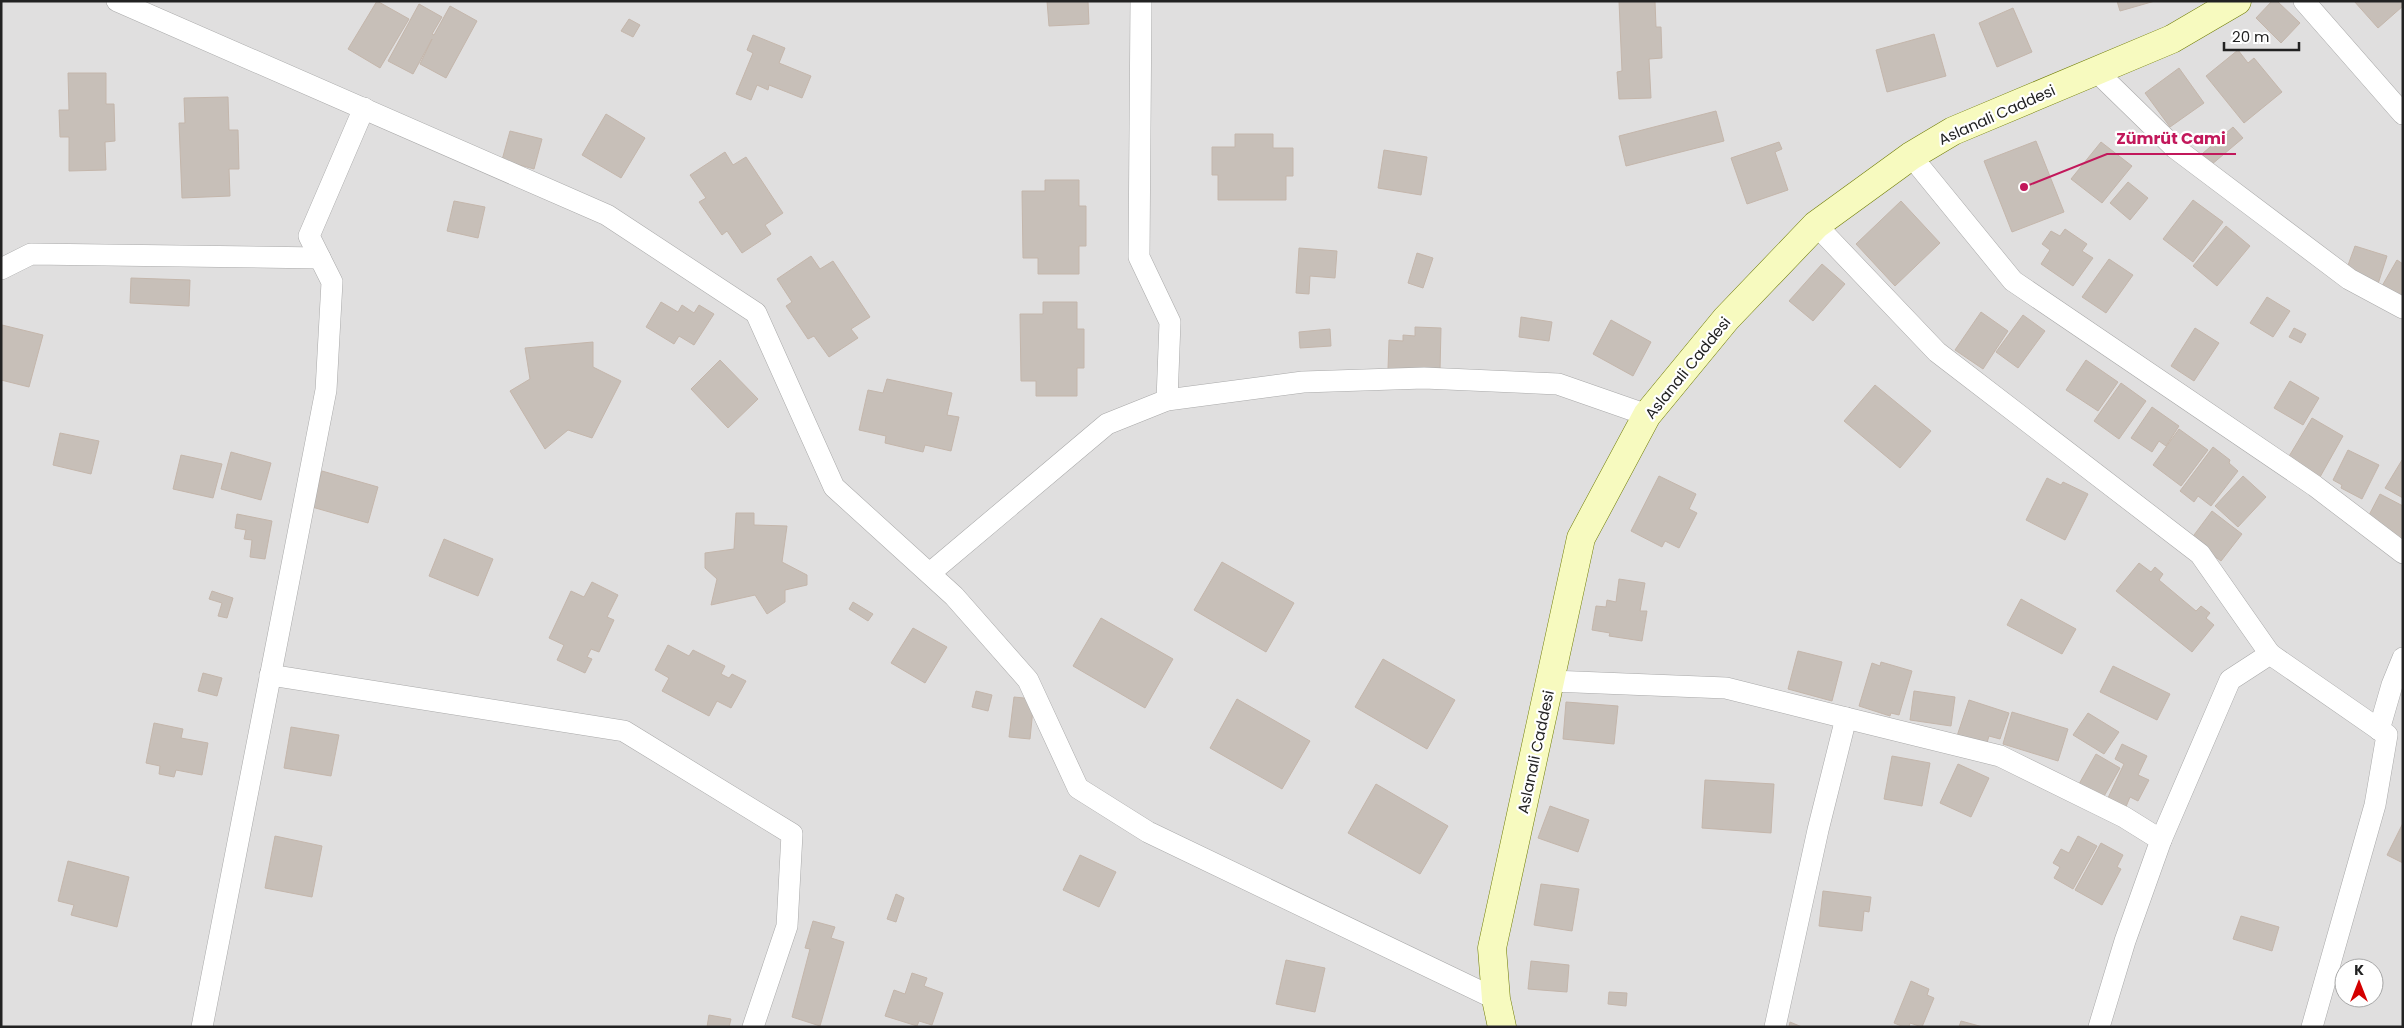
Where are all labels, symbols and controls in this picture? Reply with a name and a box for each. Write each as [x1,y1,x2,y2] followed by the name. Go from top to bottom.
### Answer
[2224,20,2299,52] scale bar
[2232,26,2270,47] text: 20 m
[1935,79,2058,150] street label: Aslanali Caddesi
[2107,123,2236,154] callout: Zümrüt Cami
[2116,127,2226,150] text: Zümrüt Cami
[1640,312,1735,423] street label: Aslanali Caddesi
[1512,688,1559,816] street label: Aslanali Caddesi
[2334,958,2384,1008] north arrow
[2354,960,2364,980] text: K

